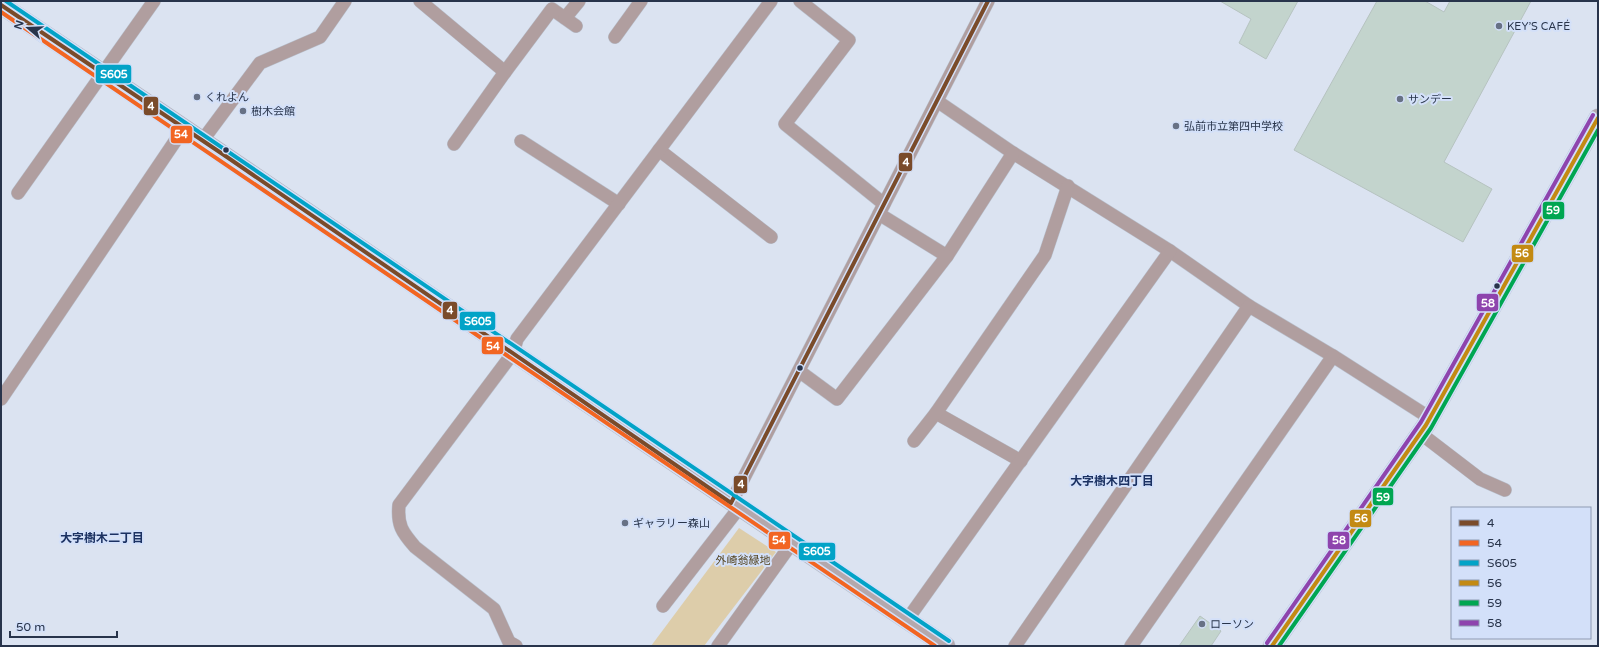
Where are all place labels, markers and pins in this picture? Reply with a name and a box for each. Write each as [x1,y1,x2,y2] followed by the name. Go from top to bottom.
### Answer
[1507,19,1570,33] place label: KEY’S CAFÉ
[1494,21,1504,31] marker: KEY’S CAFÉ
[205,91,249,104] place label: くれよん
[192,92,202,102] marker: くれよん
[1408,93,1452,106] place label: サンデー
[1395,94,1405,104] marker: サンデー
[251,105,295,118] place label: 樹木会館
[238,106,248,116] marker: 樹木会館
[1184,120,1283,133] place label: 弘前市立第四中学校
[1171,121,1181,131] marker: 弘前市立第四中学校
[221,145,231,155] unlabelled marker
[1492,281,1502,291] unlabelled marker
[795,363,805,373] unlabelled marker
[633,517,710,530] place label: ギャラリー森山
[620,518,630,528] marker: ギャラリー森山
[1210,618,1254,631] place label: ローソン
[1197,619,1207,629] marker: ローソン

